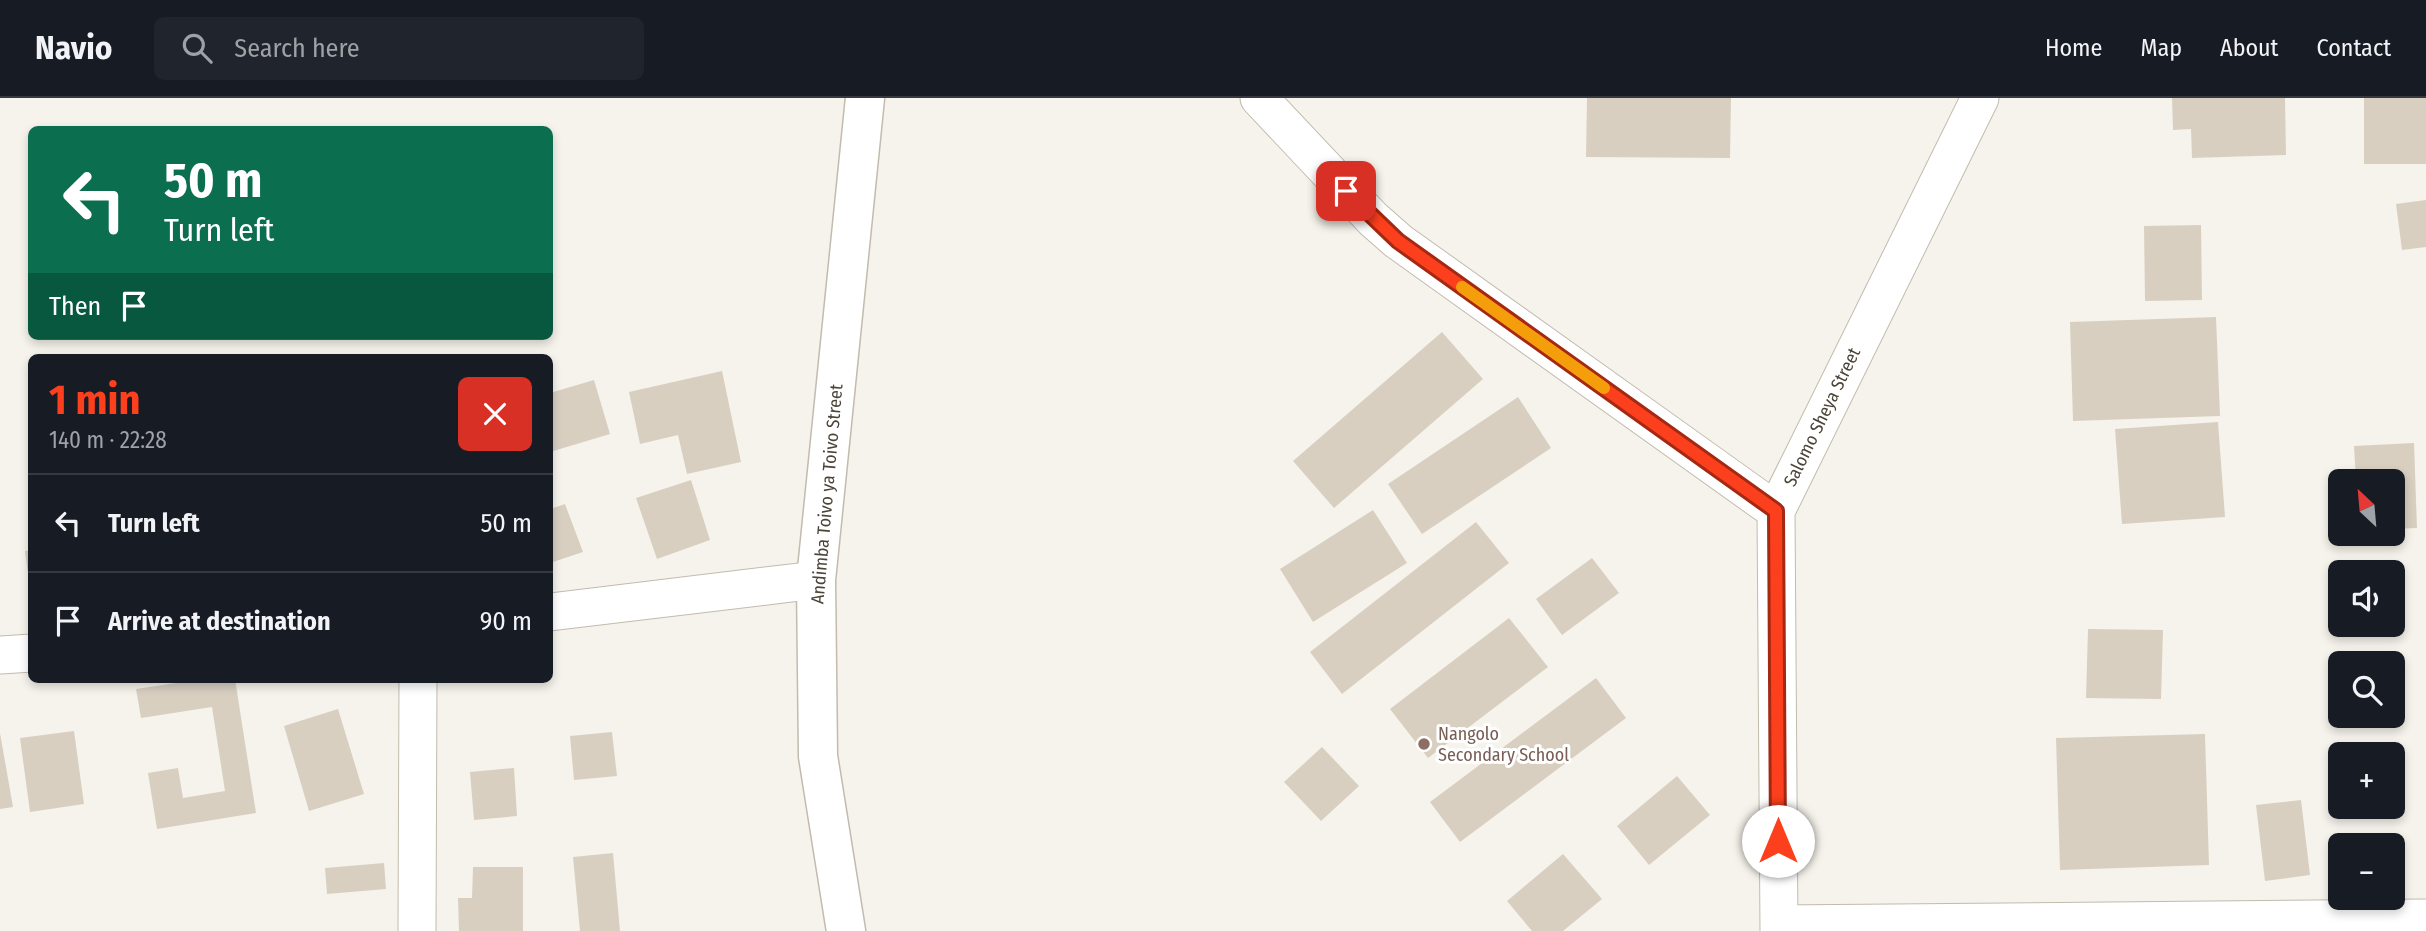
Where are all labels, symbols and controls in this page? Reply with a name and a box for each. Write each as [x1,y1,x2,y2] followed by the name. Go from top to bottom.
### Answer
[154,17,644,80] search box
[35,28,112,68] text: Navio
[178,29,216,67] icon: search
[234,33,360,64] text: Search here
[2045,34,2102,62] text: Home
[2140,34,2182,62] text: Map
[2220,34,2278,62] text: About
[2316,34,2391,62] text: Contact
[164,151,262,210] text: 50 m
[49,154,140,245] icon: left
[1316,161,1376,221] pin
[1327,172,1365,210] icon: arrive
[164,211,274,249] text: Turn left
[115,287,153,325] icon: arrive
[49,291,101,322] text: Then
[1779,344,1865,490] street label: Salomo Sheya Street
[49,375,140,425] text: 1 min
[458,377,532,451] button: close
[806,383,848,605] street label: Andimba Toivo ya Toivo Street
[49,426,167,454] text: 140 m · 22:28
[2328,469,2404,546] north arrow
[2328,469,2405,910] map controls
[49,504,87,542] icon: left
[108,508,200,539] text: Turn left
[480,508,532,539] text: 50 m
[2328,560,2405,637] button: sound
[49,602,87,640] icon: arrive
[108,606,331,637] text: Arrive at destination
[480,606,532,637] text: 90 m
[2328,651,2405,728] button: search
[1438,723,1569,766] place label: Nangolo Secondary School
[1416,736,1432,752] marker: Nangolo Secondary School
[2328,742,2405,819] button: +
[1741,804,1815,878] position arrow
[2328,833,2405,910] button: −

